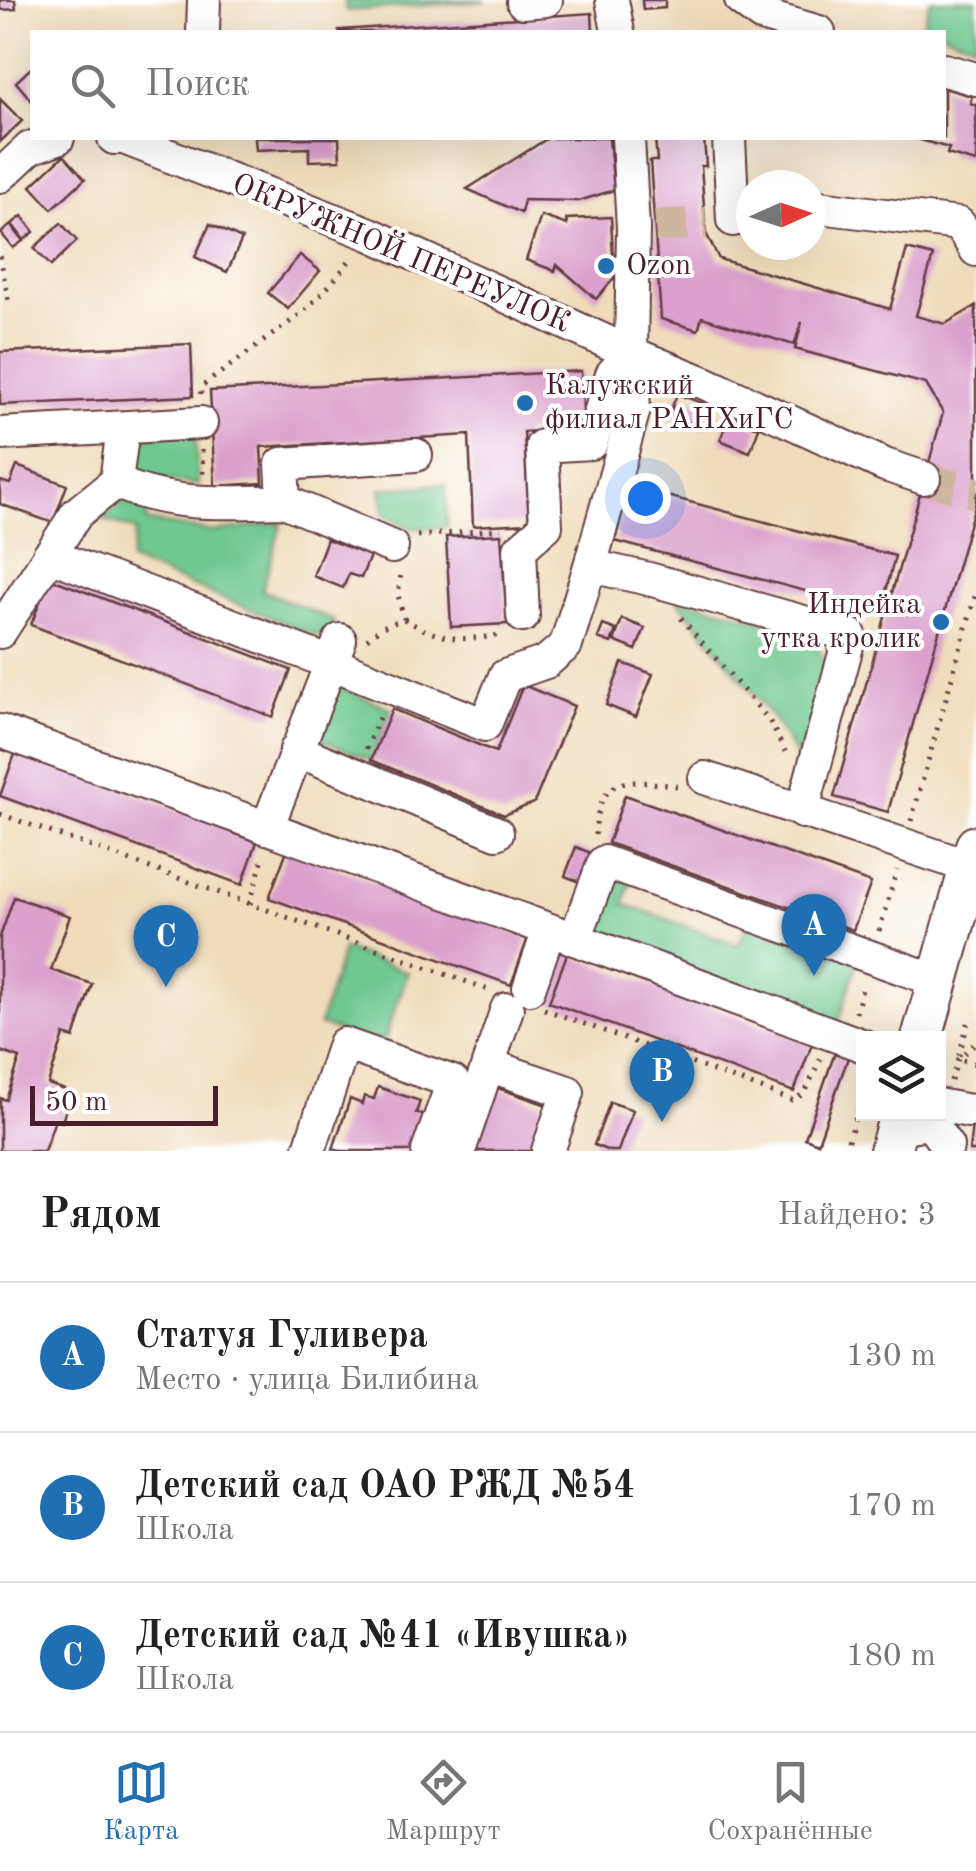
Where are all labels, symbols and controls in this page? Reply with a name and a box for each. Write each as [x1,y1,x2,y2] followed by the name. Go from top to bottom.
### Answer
[30,30,946,140] search box
[65,58,120,113] icon: search
[145,66,250,104] text: Поиск
[228,164,577,339] street label: ОКРУЖНОЙ ПЕРЕУЛОК
[736,170,826,260] north arrow
[626,251,691,281] place label: Ozon
[595,255,617,277] marker: Ozon
[545,371,794,435] place label: Калужский филиал РАНХиГС
[514,392,536,414] marker: Калужский филиал РАНХиГС
[620,473,671,524] your location
[761,590,921,654] place label: Индейка утка кролик
[930,611,952,633] marker: Индейка утка кролик
[782,894,846,976] pin: A
[134,904,198,987] pin: C
[856,1031,946,1121] map controls
[856,1031,946,1121] button: layers
[630,1040,694,1122] pin: B
[30,1081,218,1126] scale bar
[45,1089,108,1117] text: 50 m
[40,1195,162,1237] text: Рядом
[777,1200,936,1232] text: Найдено: 3
[135,1318,428,1356] text: Статуя Гуливера
[60,1341,85,1373] text: A
[846,1341,936,1373] text: 130 m
[135,1365,479,1397] text: Место · улица Билибина
[135,1468,635,1506] text: Детский сад ОАО РЖД №54
[61,1491,84,1523] text: B
[846,1491,936,1523] text: 170 m
[135,1515,234,1547] text: Школа
[135,1618,630,1656] text: Детский сад №41 «Ивушка»
[62,1641,83,1673] text: C
[846,1641,936,1673] text: 180 m
[135,1665,234,1697] text: Школа
[103,1755,179,1850] tab: Карта
[386,1755,501,1850] tab: Маршрут
[707,1755,873,1850] tab: Сохранённые

